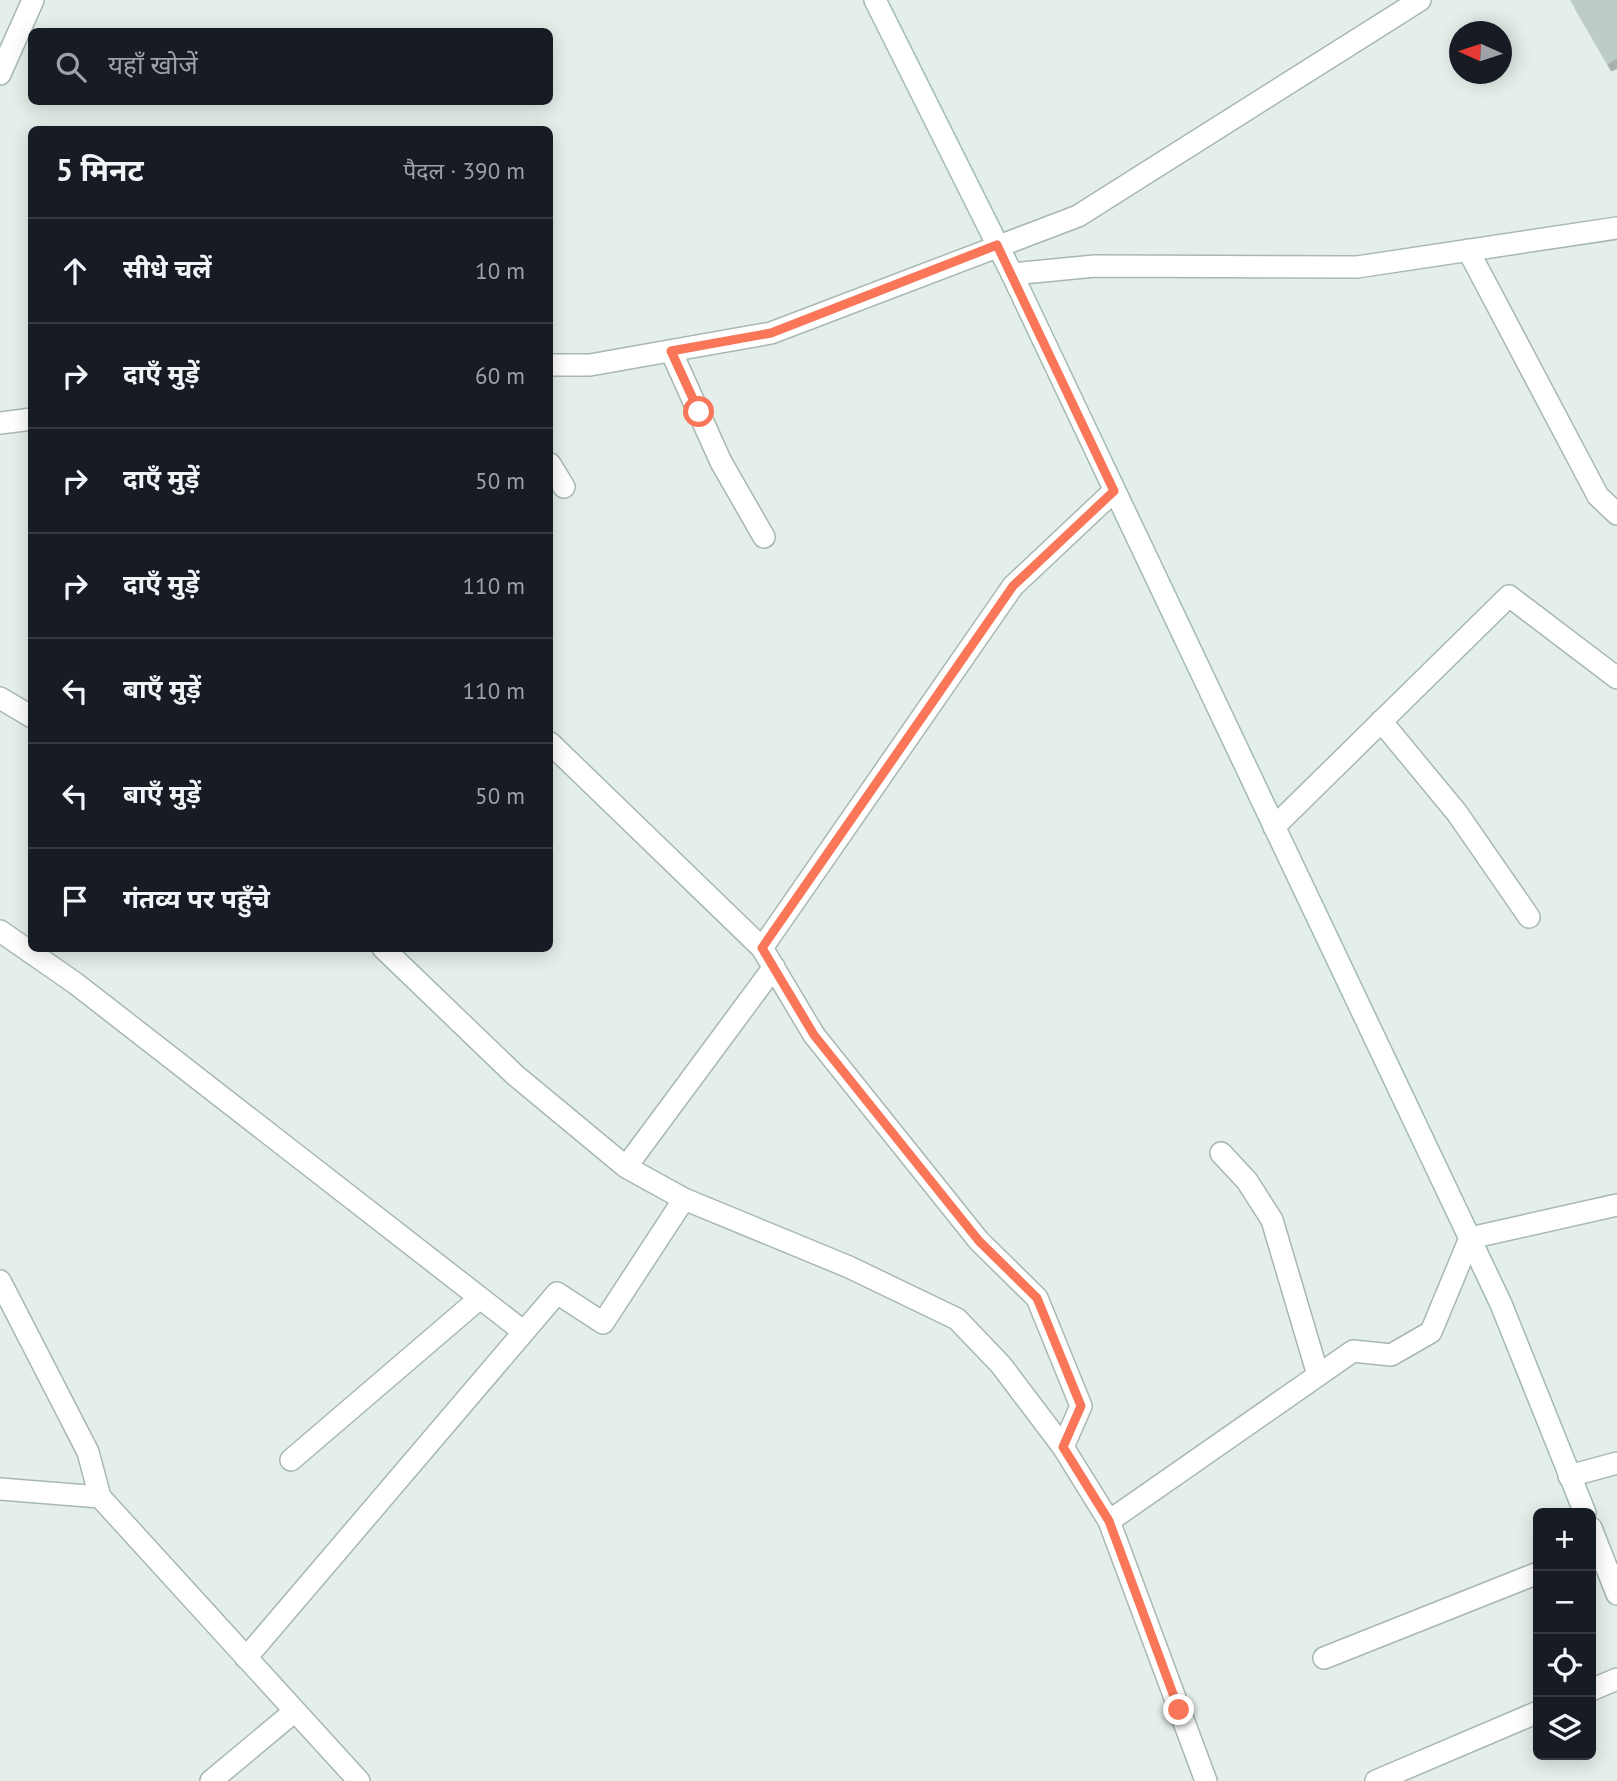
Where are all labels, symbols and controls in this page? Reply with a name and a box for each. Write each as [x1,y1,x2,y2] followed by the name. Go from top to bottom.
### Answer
[1449,21,1512,84] north arrow
[28,28,553,105] search box
[52,48,90,86] icon: search
[108,48,198,81] text: यहाँ खोजें
[56,150,144,189] text: 5 मिनट
[403,156,525,185] text: पैदल · 390 m
[56,252,94,290] icon: ahead
[123,252,212,285] text: सीधे चलें
[475,256,525,285] text: 10 m
[56,357,94,395] icon: right
[123,357,199,390] text: दाएँ मुड़ें
[475,361,525,390] text: 60 m
[683,396,714,427] route start
[56,462,94,500] icon: right
[123,462,199,495] text: दाएँ मुड़ें
[475,466,525,495] text: 50 m
[56,567,94,605] icon: right
[123,567,199,600] text: दाएँ मुड़ें
[463,571,525,600] text: 110 m
[56,672,94,710] icon: left
[123,672,201,705] text: बाएँ मुड़ें
[463,676,525,705] text: 110 m
[56,777,94,815] icon: left
[123,777,201,810] text: बाएँ मुड़ें
[475,781,525,810] text: 50 m
[56,882,94,920] icon: arrive
[123,882,270,915] text: गंतव्य पर पहुँचे
[1533,1508,1596,1760] map controls
[1533,1508,1596,1571] button: +
[1533,1571,1596,1634] button: −
[1533,1634,1596,1697] button: locate
[1163,1694,1194,1725] route end
[1533,1697,1596,1760] button: layers

